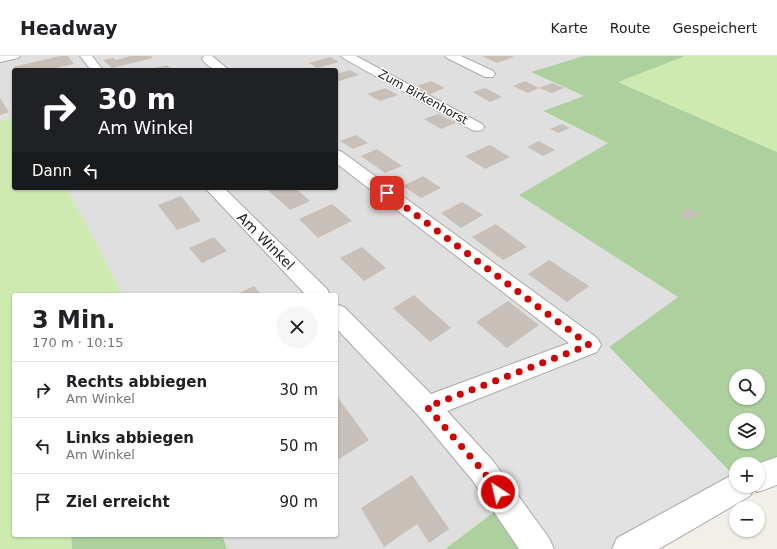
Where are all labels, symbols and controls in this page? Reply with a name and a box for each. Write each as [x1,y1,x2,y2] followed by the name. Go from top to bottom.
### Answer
[20,17,117,39] text: Headway
[550,20,588,36] text: Karte
[610,20,650,36] text: Route
[672,20,757,36] text: Gespeichert
[376,67,470,128] street label: Zum Birkenhorst
[98,83,176,116] text: 30 m
[32,84,84,136] icon: right
[98,117,193,138] text: Am Winkel
[80,160,102,182] icon: left
[32,162,72,180] text: Dann
[370,176,404,210] pin
[376,182,398,204] icon: arrive
[234,209,298,273] street label: Am Winkel
[32,306,115,334] text: 3 Min.
[276,306,318,348] button: close
[32,335,123,350] text: 170 m · 10:15
[729,369,765,537] map controls
[729,369,765,405] button: search
[66,373,207,391] text: Rechts abbiegen
[32,379,54,401] icon: right
[280,381,318,399] text: 30 m
[66,391,135,406] text: Am Winkel
[729,413,765,449] button: layers
[66,429,194,447] text: Links abbiegen
[32,435,54,457] icon: left
[280,437,318,455] text: 50 m
[66,447,135,462] text: Am Winkel
[729,457,765,493] button: +
[477,471,519,513] position arrow
[32,491,54,513] icon: arrive
[66,493,170,511] text: Ziel erreicht
[280,493,318,511] text: 90 m
[729,501,765,537] button: −

